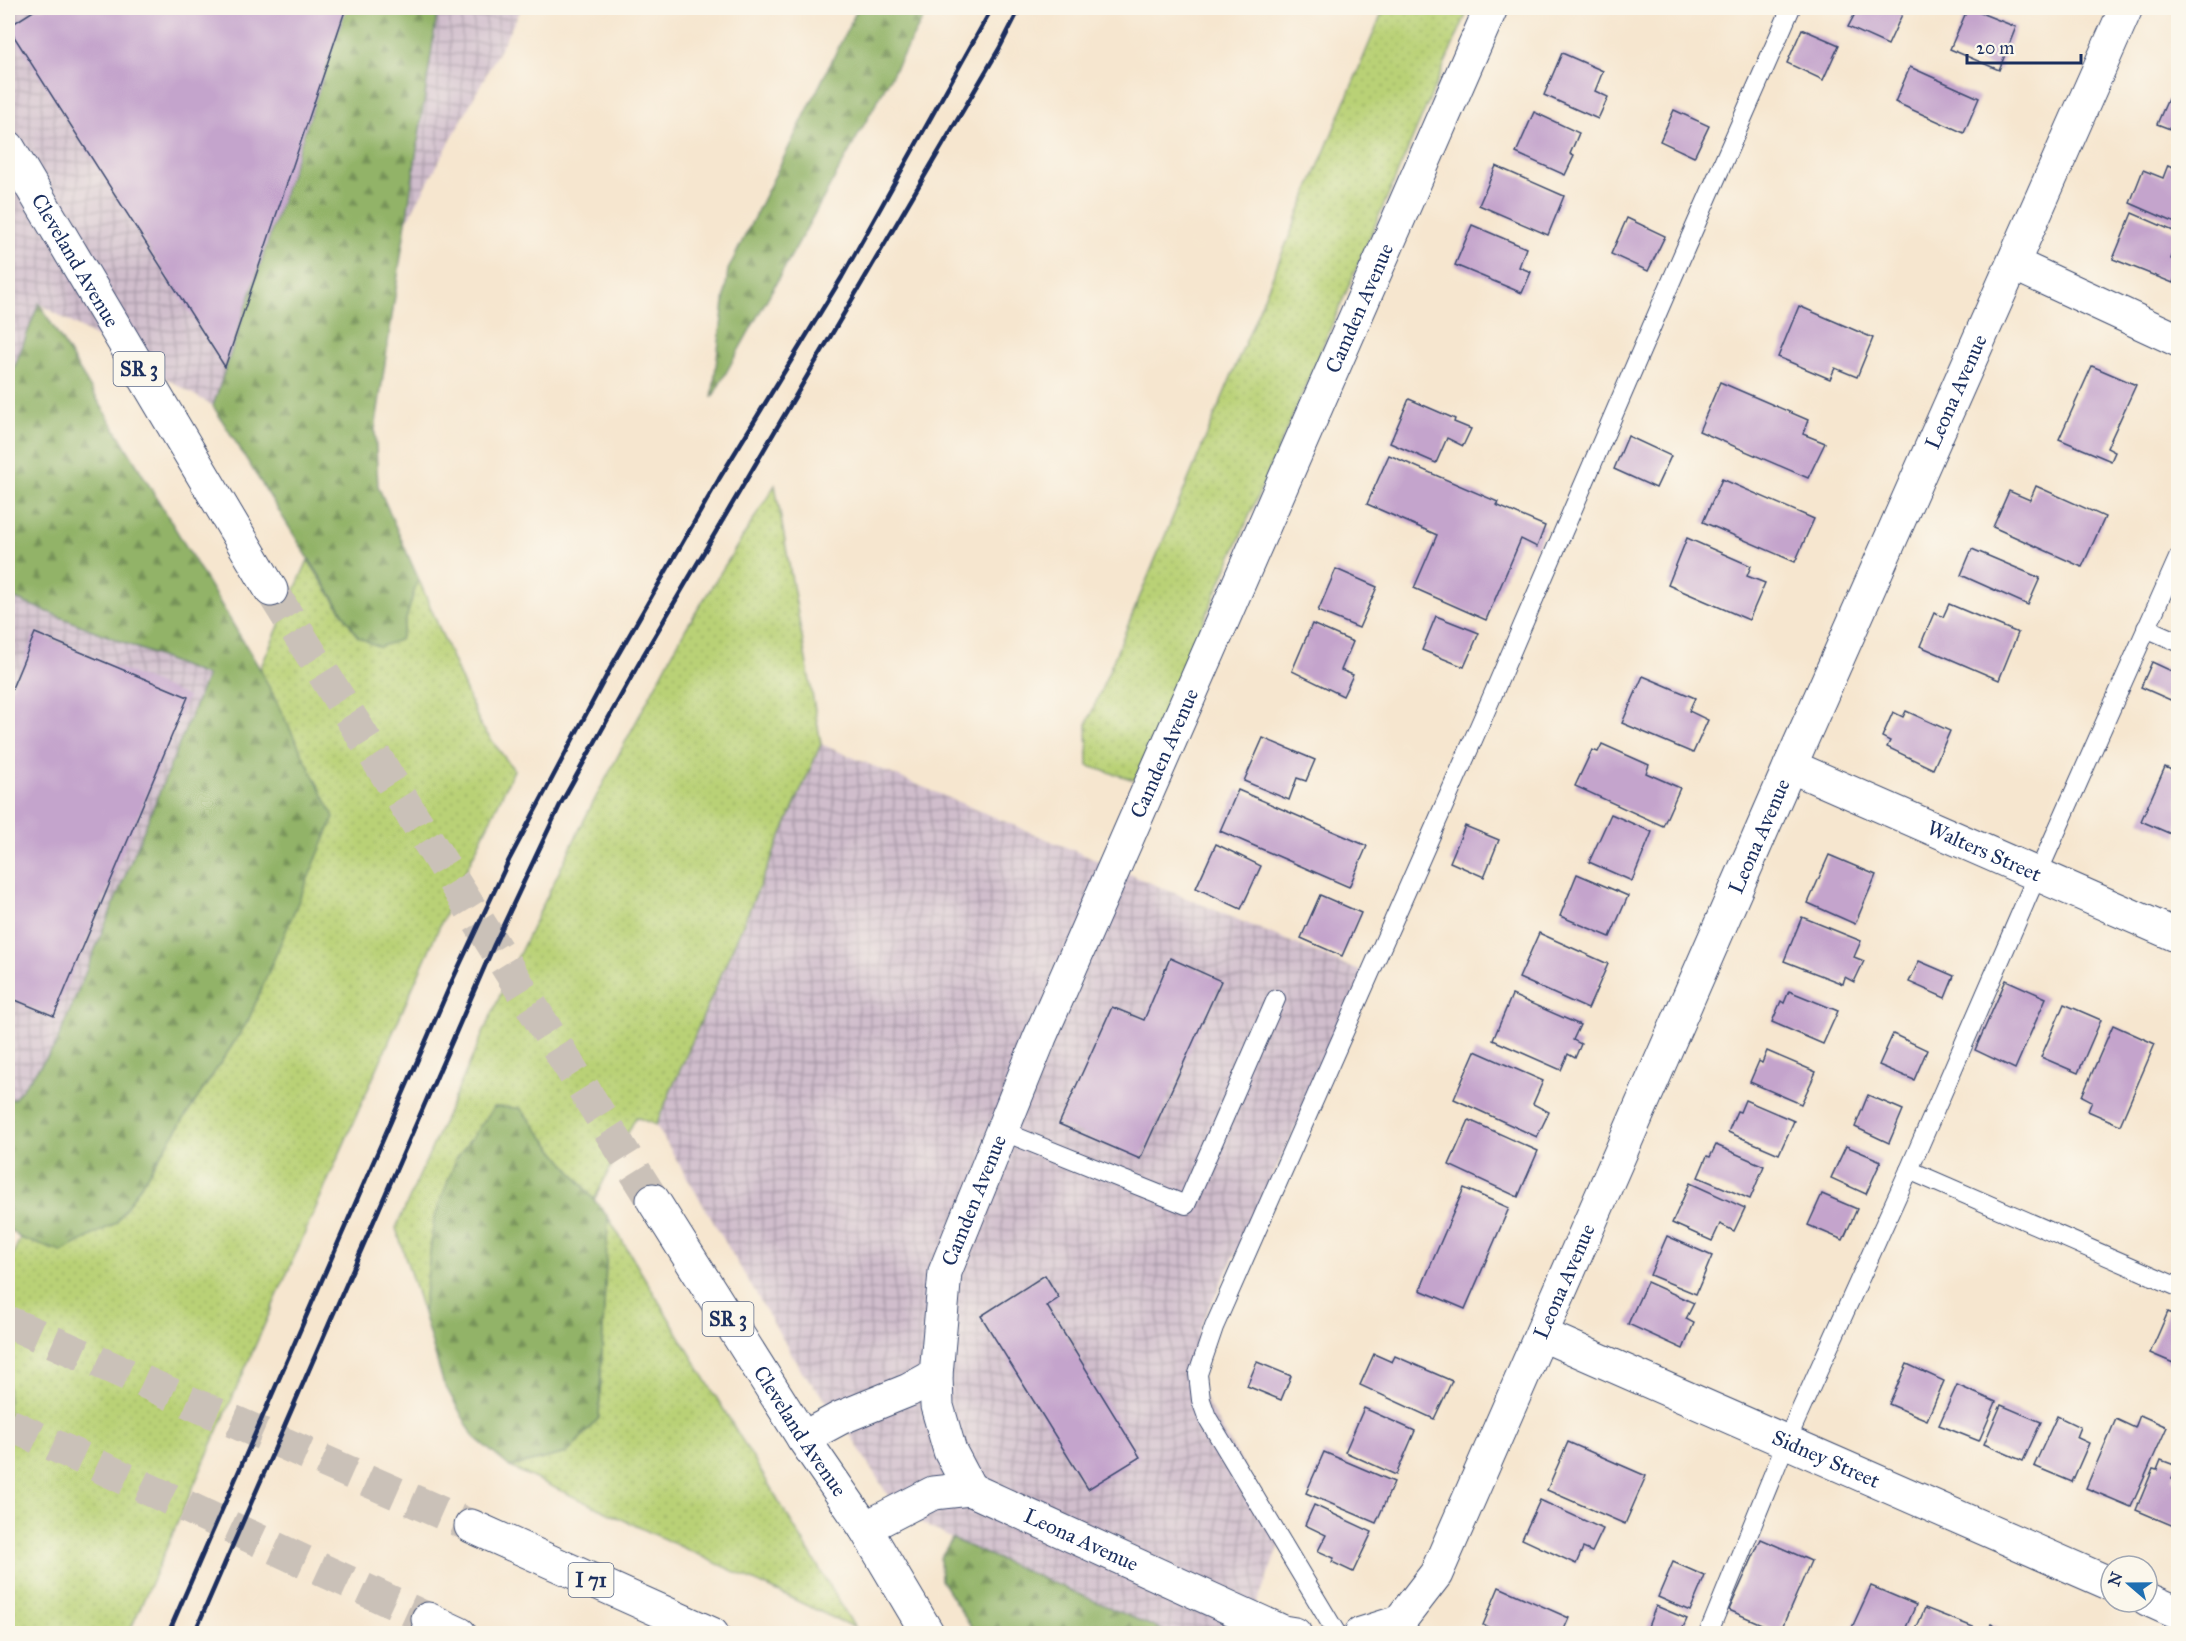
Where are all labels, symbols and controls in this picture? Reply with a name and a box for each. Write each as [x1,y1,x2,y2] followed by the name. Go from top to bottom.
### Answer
[1967,27,2081,65] scale bar
[1976,37,2014,59] text: 20 m
[26,189,125,332] street label: Cleveland Avenue
[1320,239,1399,377] street label: Camden Avenue
[1919,330,1993,453] street label: Leona Avenue
[114,352,164,386] road number: SR 3
[1125,684,1204,822] street label: Camden Avenue
[1723,774,1796,898] street label: Leona Avenue
[1923,815,2046,888] street label: Walters Street
[936,1131,1012,1270] street label: Camden Avenue
[1528,1220,1601,1343] street label: Leona Avenue
[702,1302,754,1336] road number: SR 3
[748,1361,853,1502] street label: Cleveland Avenue
[1768,1424,1884,1494] street label: Sidney Street
[1020,1502,1143,1577] street label: Leona Avenue
[2099,1554,2159,1614] north arrow
[568,1563,614,1597] road number: I 71
[2104,1569,2127,1589] text: N

